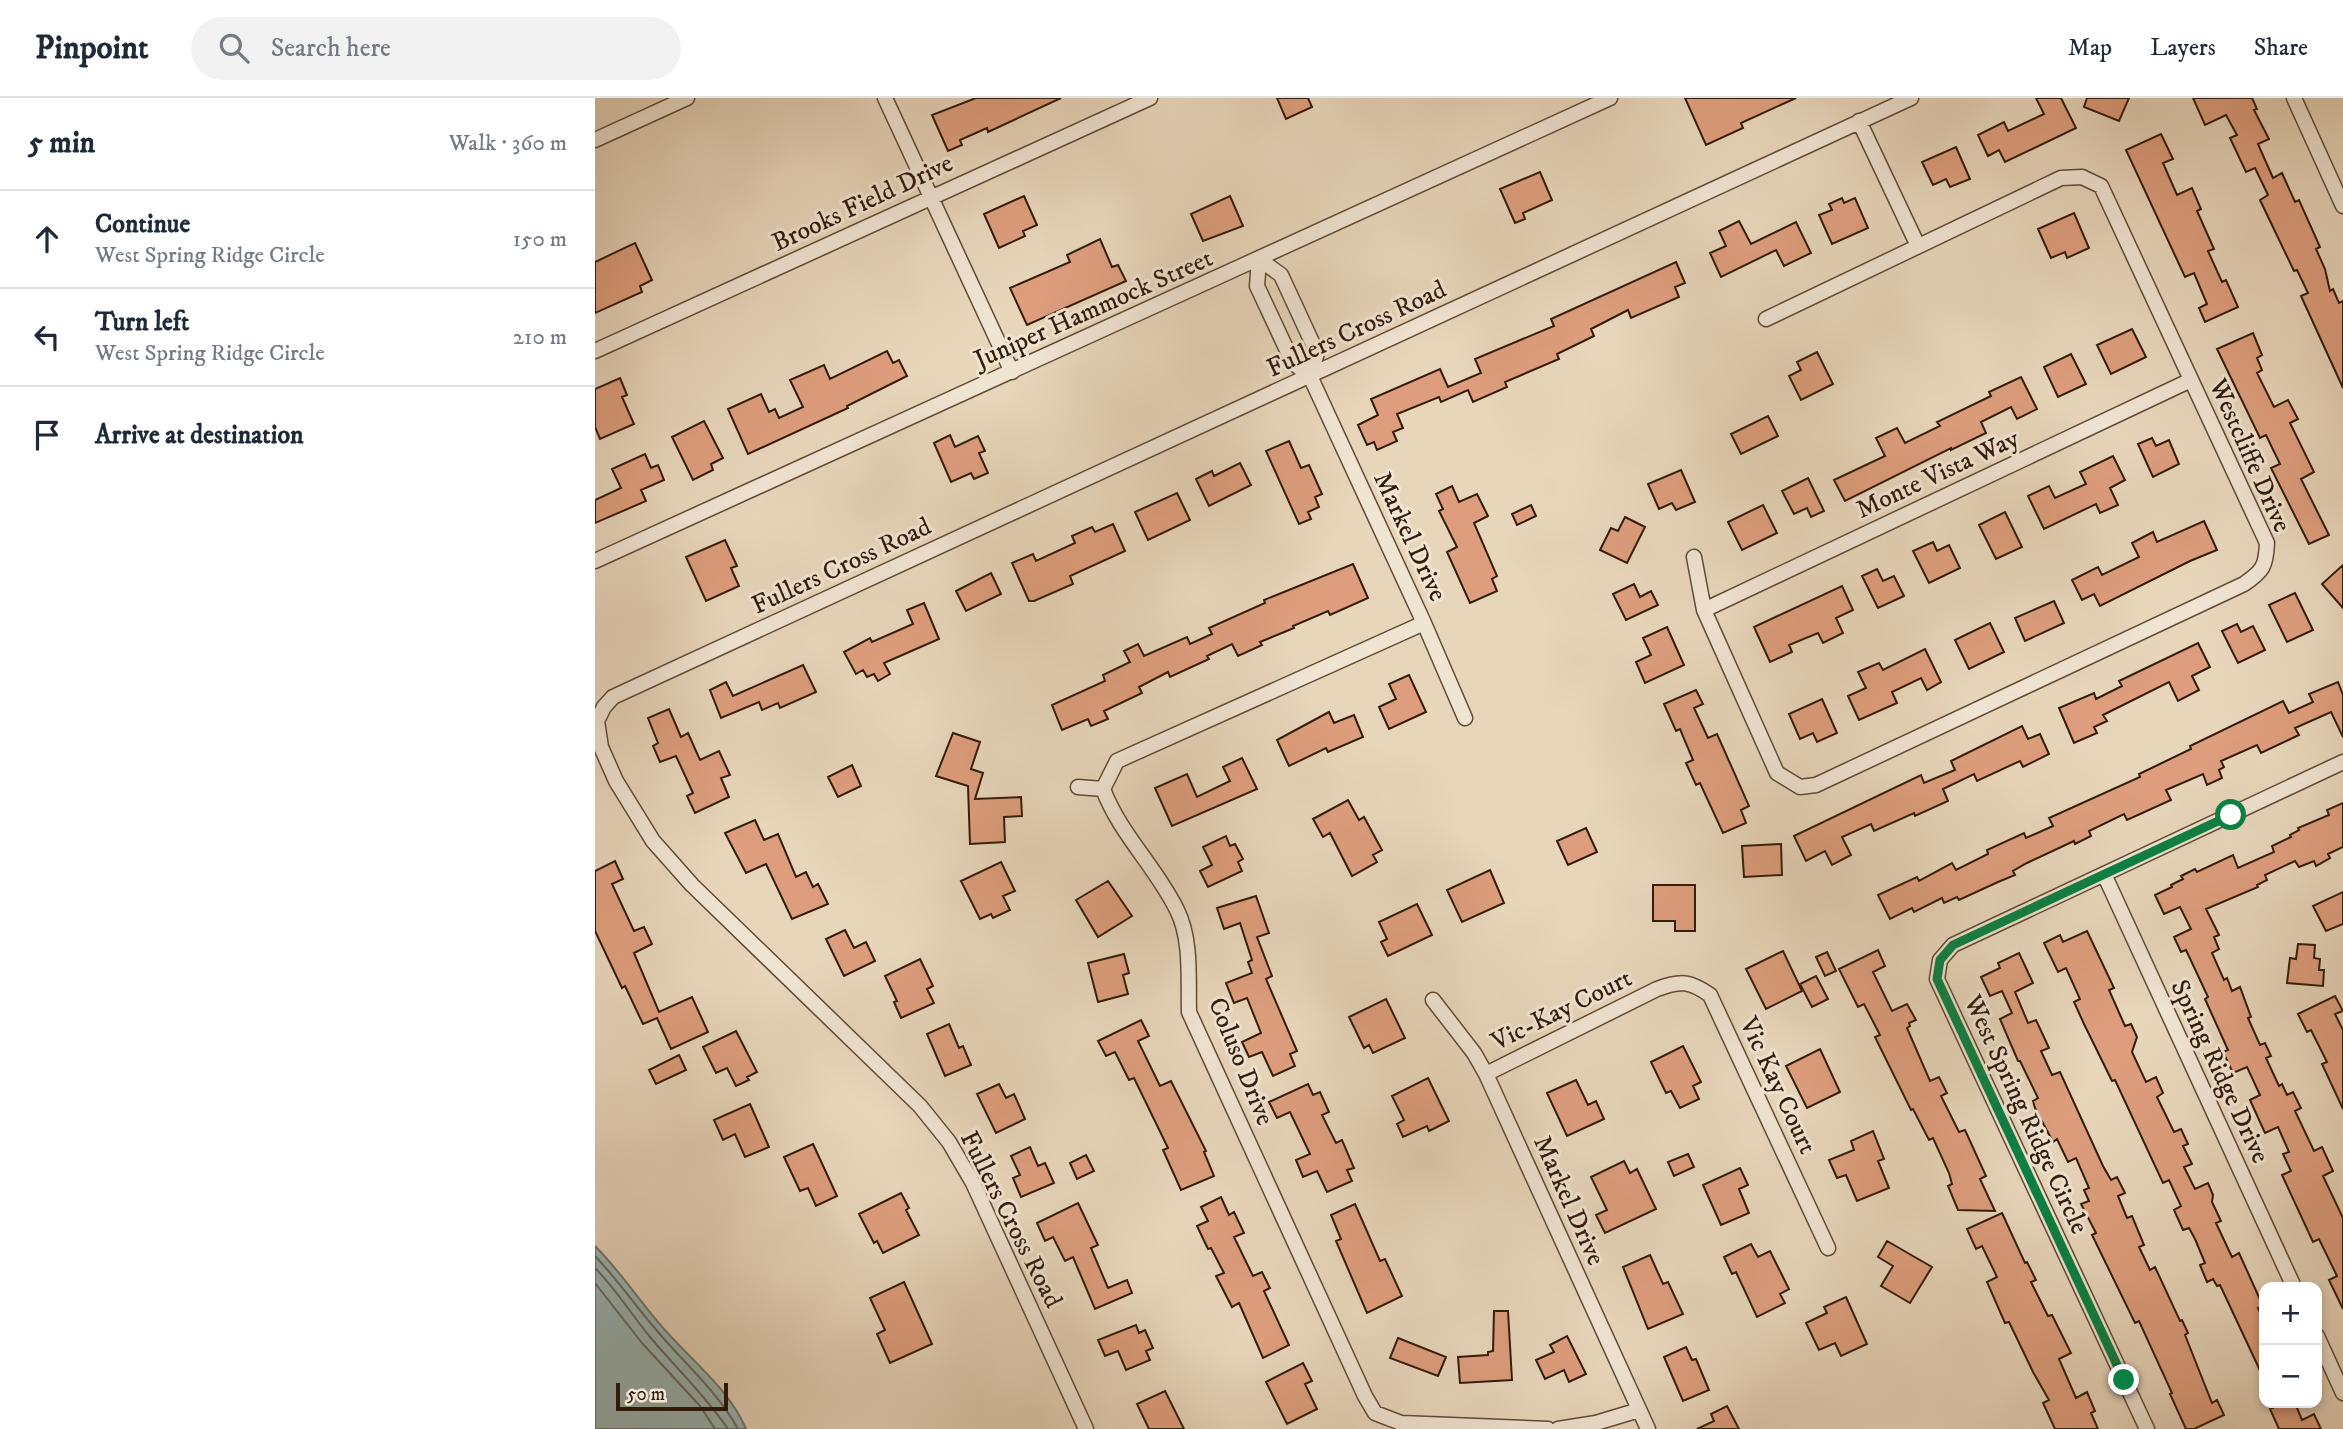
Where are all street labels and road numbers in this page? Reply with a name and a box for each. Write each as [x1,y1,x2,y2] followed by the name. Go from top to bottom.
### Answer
[767,147,958,260] street label: Brooks Field Drive
[967,242,1218,378] street label: Juniper Hammock Street
[1262,273,1452,385] street label: Fullers Cross Road
[2201,373,2298,538] street label: Westcliffe Drive
[1851,422,2025,527] street label: Monte Vista Way
[1365,467,1454,607] street label: Markel Drive
[747,510,937,622] street label: Fullers Cross Road
[1485,962,1637,1059] street label: Vic-Kay Court
[2163,975,2277,1169] street label: Spring Ridge Drive
[1955,989,2095,1239] street label: West Spring Ridge Circle
[1200,993,1281,1130] street label: Coluso Drive
[1731,1011,1824,1159] street label: Vic Kay Court
[952,1126,1069,1314] street label: Fullers Cross Road
[1525,1130,1612,1271] street label: Markel Drive

